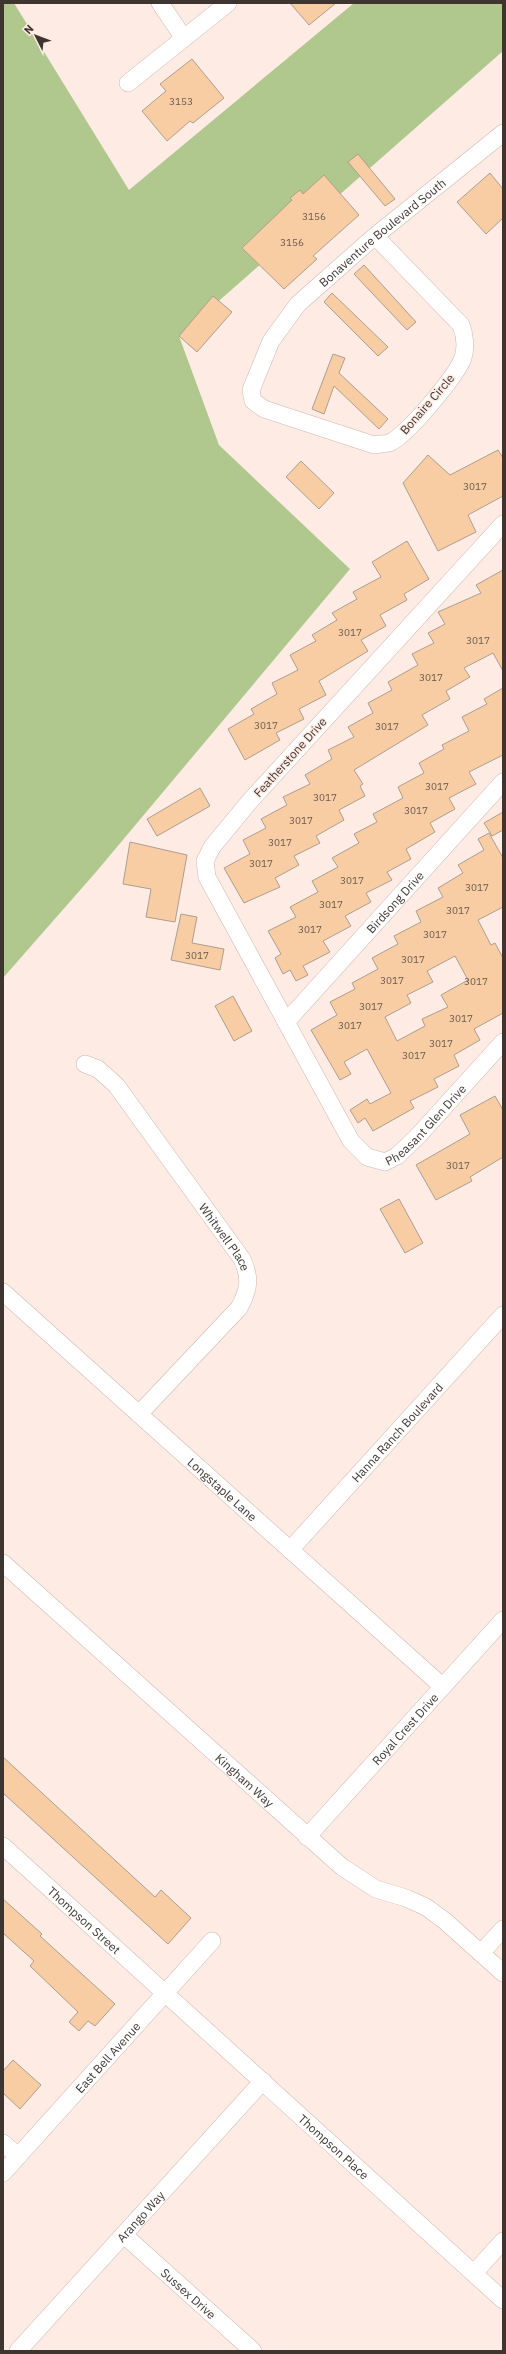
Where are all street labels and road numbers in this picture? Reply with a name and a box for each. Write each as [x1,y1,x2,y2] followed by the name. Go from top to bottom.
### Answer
[316,175,448,290] street label: Bonaventure Boulevard South
[397,370,458,437] street label: Bonaire Circle
[250,714,330,800] street label: Featherstone Drive
[363,867,427,936] street label: Birdsong Drive
[382,1081,469,1168] street label: Pheasant Glen Drive
[196,1200,254,1273] street label: Whitwell Place
[348,1379,446,1485] street label: Hanna Ranch Boulevard
[185,1454,260,1524] street label: Longstaple Lane
[369,1689,441,1768] street label: Royal Crest Drive
[213,1750,277,1810] street label: Kingham Way
[45,1883,124,1957] street label: Thompson Street
[72,2018,143,2096] street label: East Bell Avenue
[296,2111,372,2182] street label: Thompson Place
[113,2187,167,2245] street label: Arango Way
[158,2265,220,2322] street label: Sussex Drive

